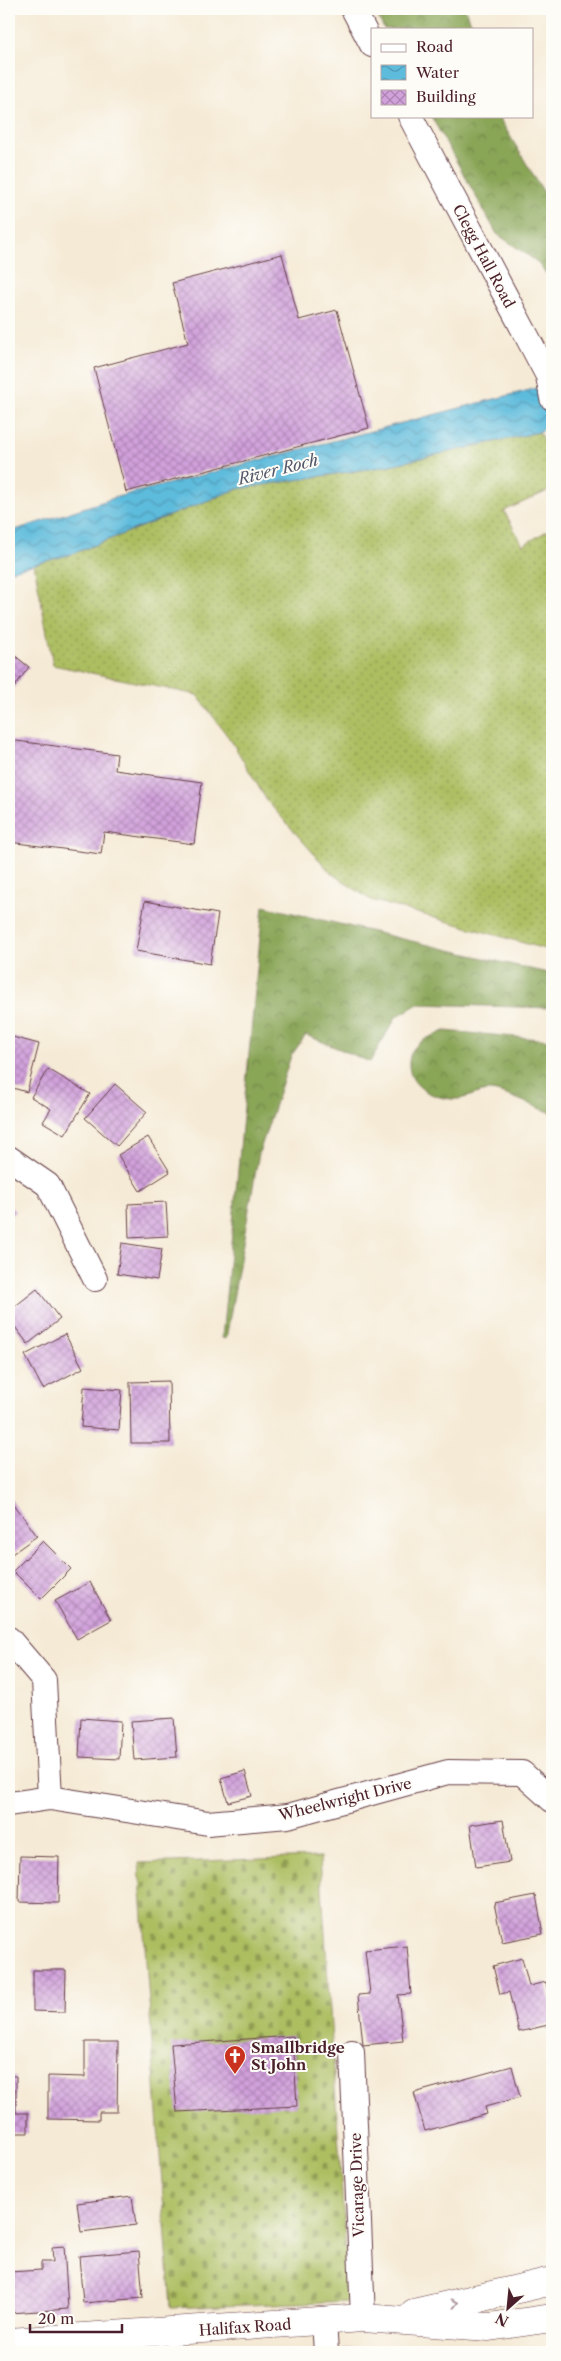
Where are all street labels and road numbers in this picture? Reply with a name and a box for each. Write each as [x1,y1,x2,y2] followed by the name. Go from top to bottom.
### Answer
[449,201,519,311] street label: Clegg Hall Road
[276,1773,413,1825] street label: Wheelwright Drive
[346,2132,368,2239] street label: Vicarage Drive
[198,2314,292,2340] street label: Halifax Road

